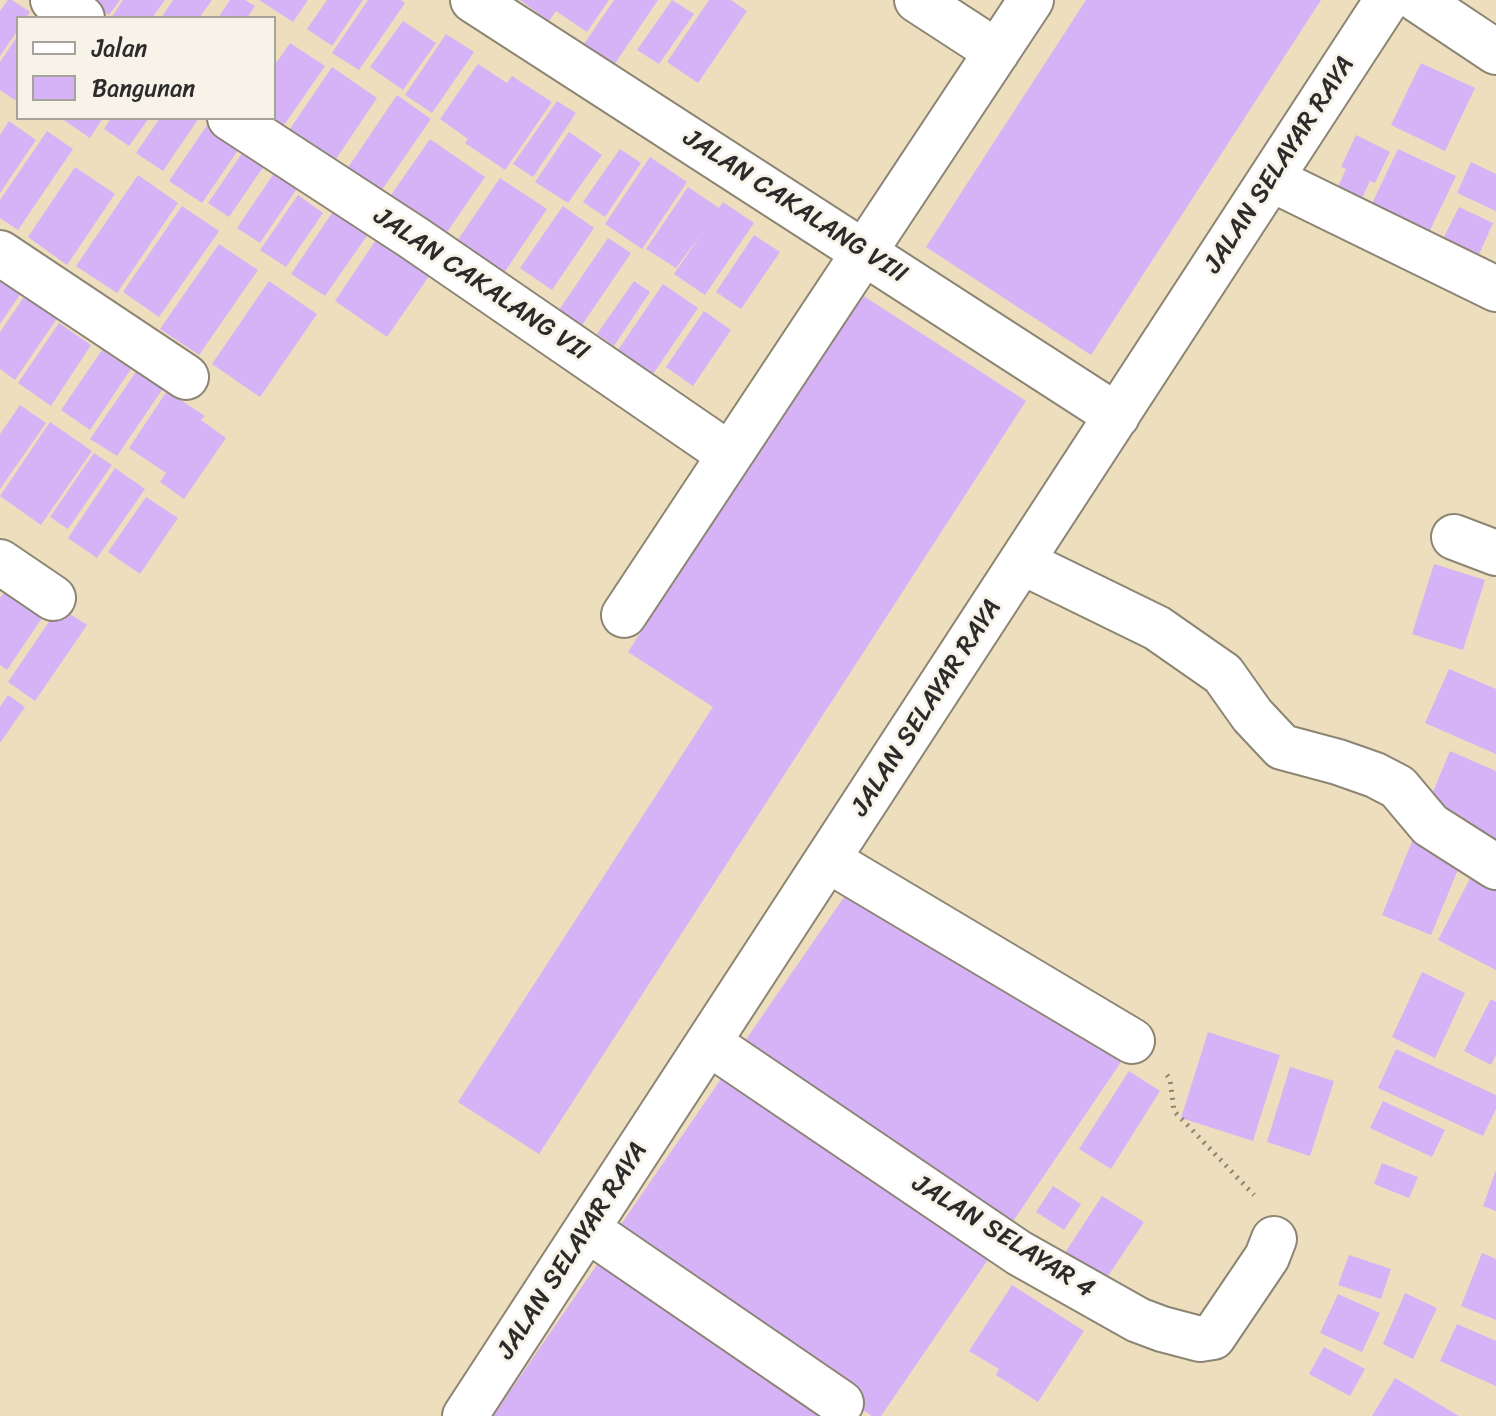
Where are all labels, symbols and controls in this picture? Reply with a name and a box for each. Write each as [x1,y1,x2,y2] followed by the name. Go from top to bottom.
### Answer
[16,16,276,120] legend
[92,27,147,69] text: Jalan
[1198,51,1362,279] street label: JALAN SELAYAR RAYA
[92,67,195,109] text: Bangunan
[677,123,913,291] street label: JALAN CAKALANG VIII
[367,201,595,369] street label: JALAN CAKALANG VII
[845,594,1009,822] street label: JALAN SELAYAR RAYA
[491,1137,655,1365] street label: JALAN SELAYAR RAYA
[906,1169,1100,1305] street label: JALAN SELAYAR 4

